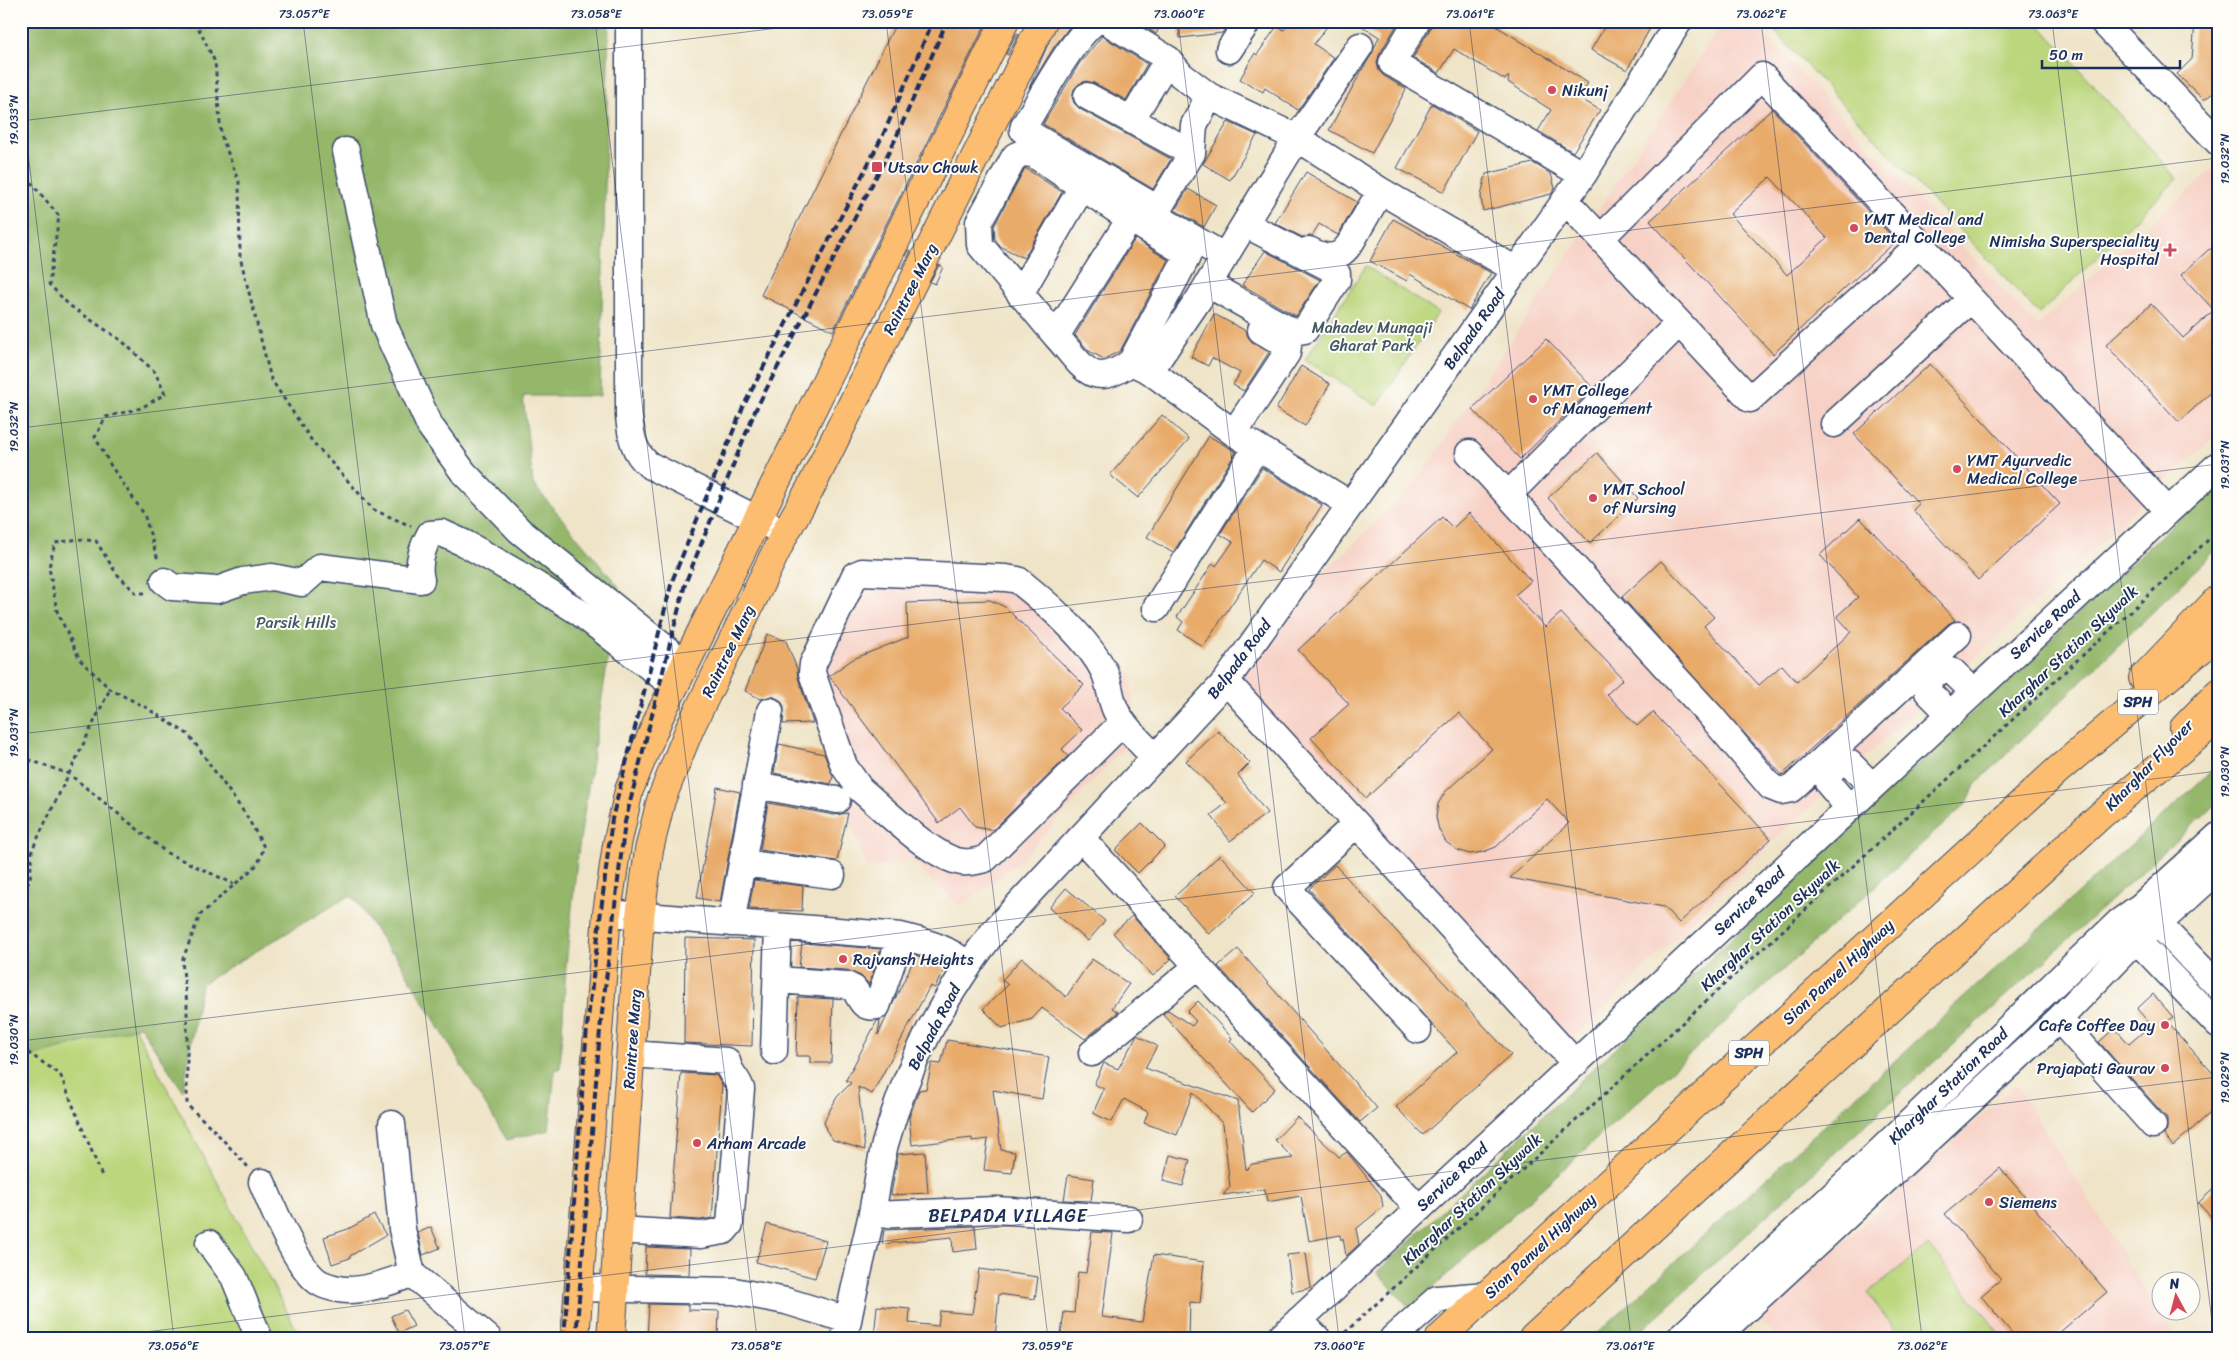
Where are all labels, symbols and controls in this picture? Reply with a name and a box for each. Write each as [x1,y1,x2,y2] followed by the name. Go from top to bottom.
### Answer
[279,3,331,25] text: 73.057°E
[570,3,623,25] text: 73.058°E
[861,3,914,25] text: 73.059°E
[1154,3,1206,25] text: 73.060°E
[1446,3,1496,25] text: 73.061°E
[1736,3,1787,25] text: 73.062°E
[2028,3,2079,25] text: 73.063°E
[2042,38,2179,70] scale bar
[2049,42,2084,68] text: 50 m
[1562,76,1609,105] place label: Nikunj
[1546,84,1558,96] marker: Nikunj
[3,94,25,145] text: 19.033°N
[2214,133,2236,184] text: 19.032°N
[888,153,979,182] place label: Utsav Chowk
[870,160,884,174] marker: Utsav Chowk
[1864,205,1984,252] place label: YMT Medical and Dental College
[1848,222,1860,234] marker: YMT Medical and Dental College
[1990,227,2160,274] place label: Nimisha Superspeciality Hospital
[874,238,946,340] street label: Raintree Marg
[2163,243,2177,257] marker: Nimisha Superspeciality Hospital
[1435,281,1514,376] street label: Belpada Road
[1312,313,1433,360] park label: Mahadev Mungaji Gharat Park
[1543,376,1653,423] place label: YMT College of Management
[1527,393,1539,405] marker: YMT College of Management
[3,401,25,452] text: 19.032°N
[2214,440,2236,489] text: 19.031°N
[1967,446,2077,493] place label: YMT Ayurvedic Medical College
[1951,463,1963,475] marker: YMT Ayurvedic Medical College
[1603,475,1685,522] place label: YMT School of Nursing
[1587,492,1599,504] marker: YMT School of Nursing
[1991,577,2145,724] street label: Kharghar Station Skywalk
[2002,582,2089,667] street label: Service Road
[693,600,763,702] street label: Raintree Marg
[256,608,337,637] park label: Parsik Hills
[1199,611,1280,705] street label: Belpada Road
[2118,690,2158,714] road number: SPH
[3,708,25,757] text: 19.031°N
[2097,711,2202,818] street label: Kharghar Flyover
[2214,746,2236,798] text: 19.030°N
[1693,851,1847,998] street label: Kharghar Station Skywalk
[1706,858,1793,943] street label: Service Road
[1775,911,1902,1032] street label: Sion Panvel Highway
[853,945,974,974] place label: Rajvansh Heights
[837,953,849,965] marker: Rajvansh Heights
[899,977,970,1075] street label: Belpada Road
[614,988,650,1090] street label: Raintree Marg
[2039,1011,2156,1040] place label: Cafe Coffee Day
[3,1014,25,1066] text: 19.030°N
[1881,1019,2016,1152] street label: Kharghar Station Road
[2159,1019,2171,1031] marker: Cafe Coffee Day
[1729,1040,1769,1066] road number: SPH
[2214,1052,2236,1104] text: 19.029°N
[2037,1054,2156,1083] place label: Prajapati Gaurav
[2159,1062,2171,1074] marker: Prajapati Gaurav
[1395,1125,1549,1272] street label: Kharghar Station Skywalk
[706,1129,806,1158] place label: Arham Arcade
[1409,1134,1496,1219] street label: Service Road
[691,1137,703,1149] marker: Arham Arcade
[1477,1185,1604,1306] street label: Sion Panvel Highway
[1999,1188,2057,1217] place label: Siemens
[1983,1196,1995,1208] marker: Siemens
[928,1200,1088,1232] district label: BELPADA VILLAGE
[2167,1271,2181,1297] text: N
[2152,1272,2202,1322] north arrow
[148,1335,200,1357] text: 73.056°E
[439,1335,491,1357] text: 73.057°E
[730,1335,783,1357] text: 73.058°E
[1021,1335,1074,1357] text: 73.059°E
[1314,1335,1366,1357] text: 73.060°E
[1606,1335,1656,1357] text: 73.061°E
[1897,1335,1948,1357] text: 73.062°E

